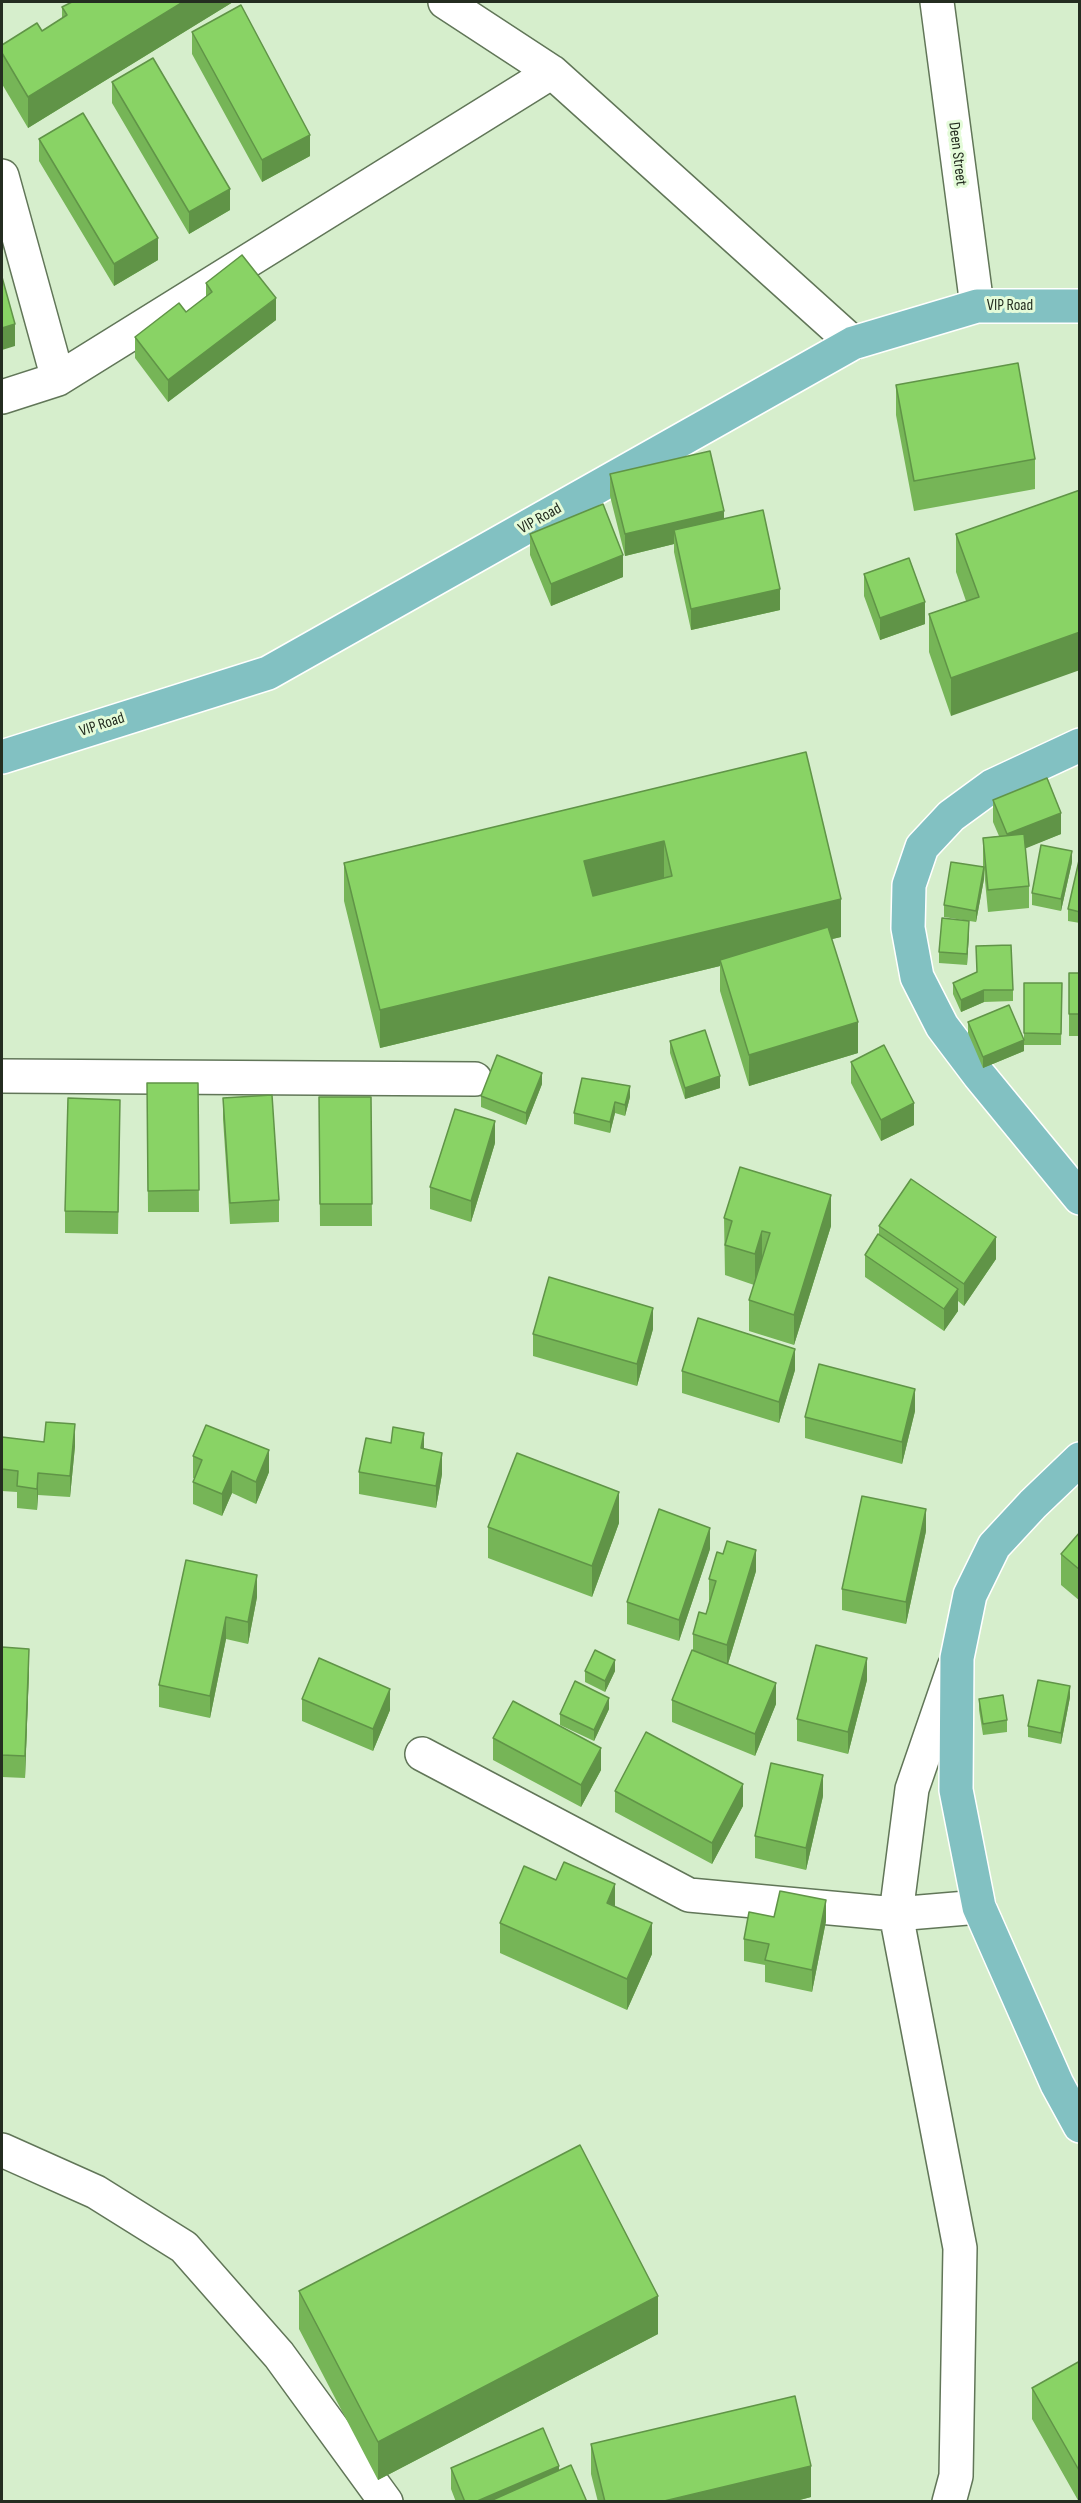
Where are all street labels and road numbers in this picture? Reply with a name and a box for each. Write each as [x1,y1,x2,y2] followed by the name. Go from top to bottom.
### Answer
[944,121,970,187] street label: Deen Street
[987,296,1033,316] street label: VIP Road
[515,499,565,539] street label: VIP Road
[77,709,127,741] street label: VIP Road

